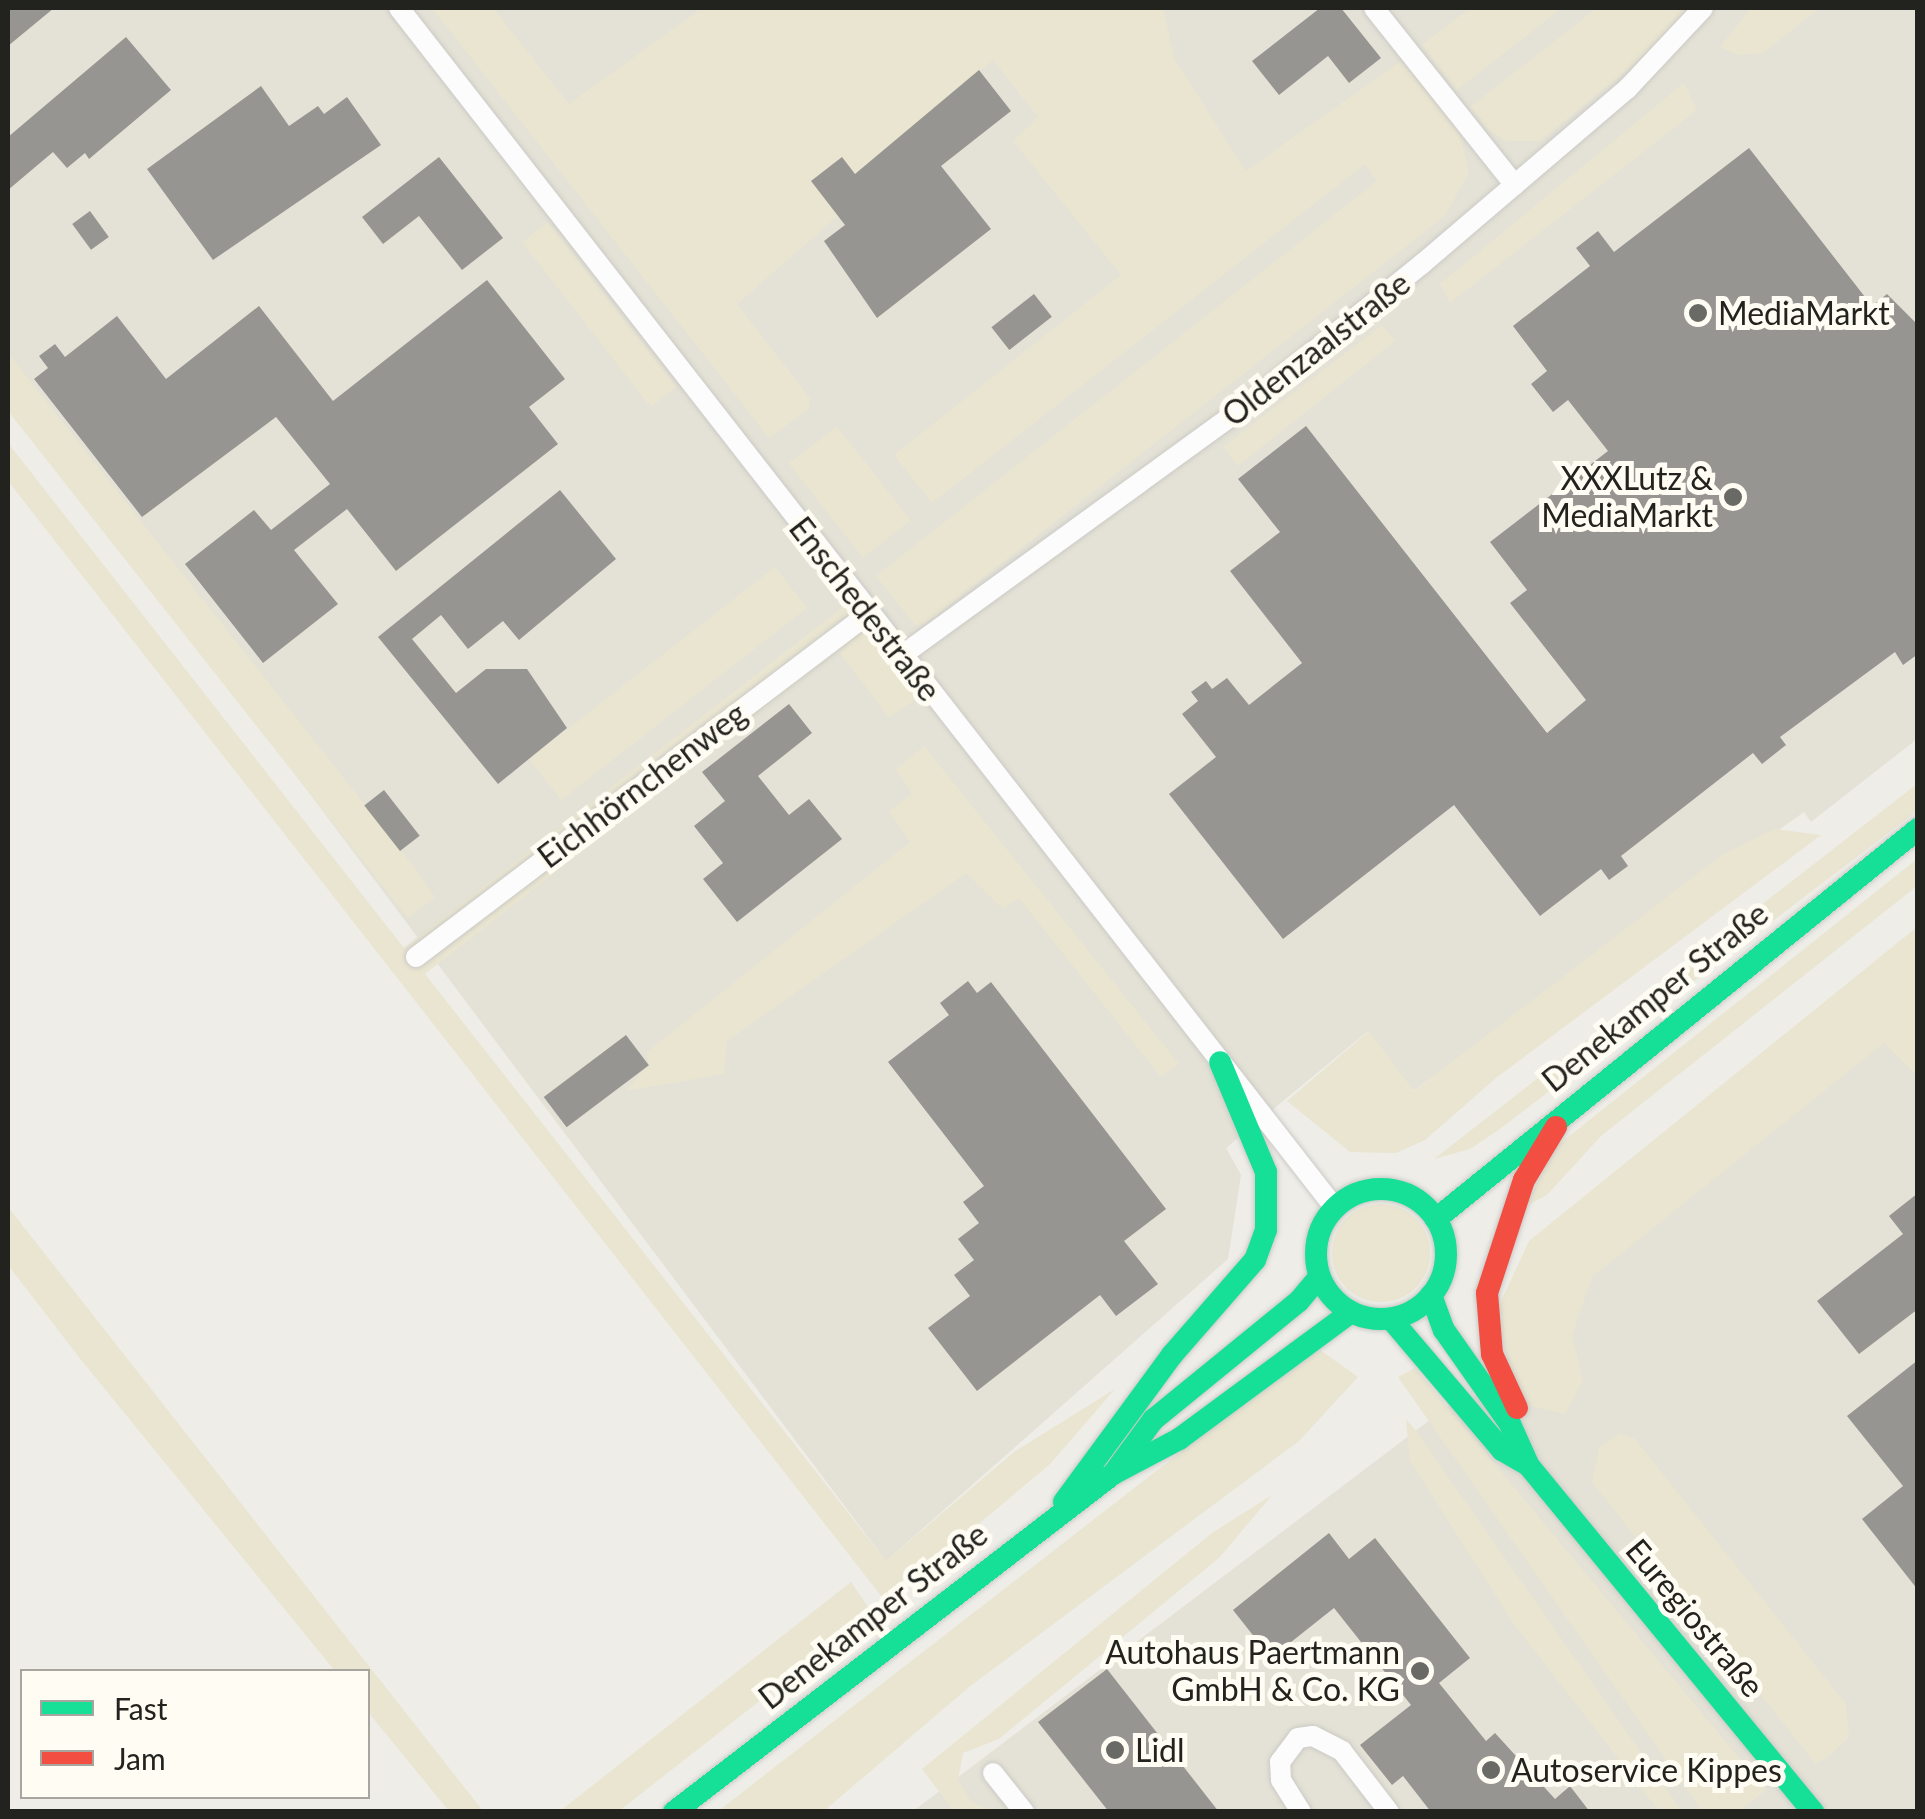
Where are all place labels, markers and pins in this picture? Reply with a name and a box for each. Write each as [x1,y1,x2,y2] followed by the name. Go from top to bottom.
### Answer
[1718,294,1890,332] place label: MediaMarkt
[1687,302,1709,324] marker: MediaMarkt
[1541,460,1713,535] place label: XXXLutz & MediaMarkt
[1722,486,1744,508] marker: XXXLutz & MediaMarkt
[1105,1634,1400,1709] place label: Autohaus Paertmann GmbH & Co. KG
[1409,1660,1431,1682] marker: Autohaus Paertmann GmbH & Co. KG
[1135,1731,1185,1769] place label: Lidl
[1104,1739,1126,1761] marker: Lidl
[1511,1751,1782,1789] place label: Autoservice Kippes
[1480,1759,1502,1781] marker: Autoservice Kippes

